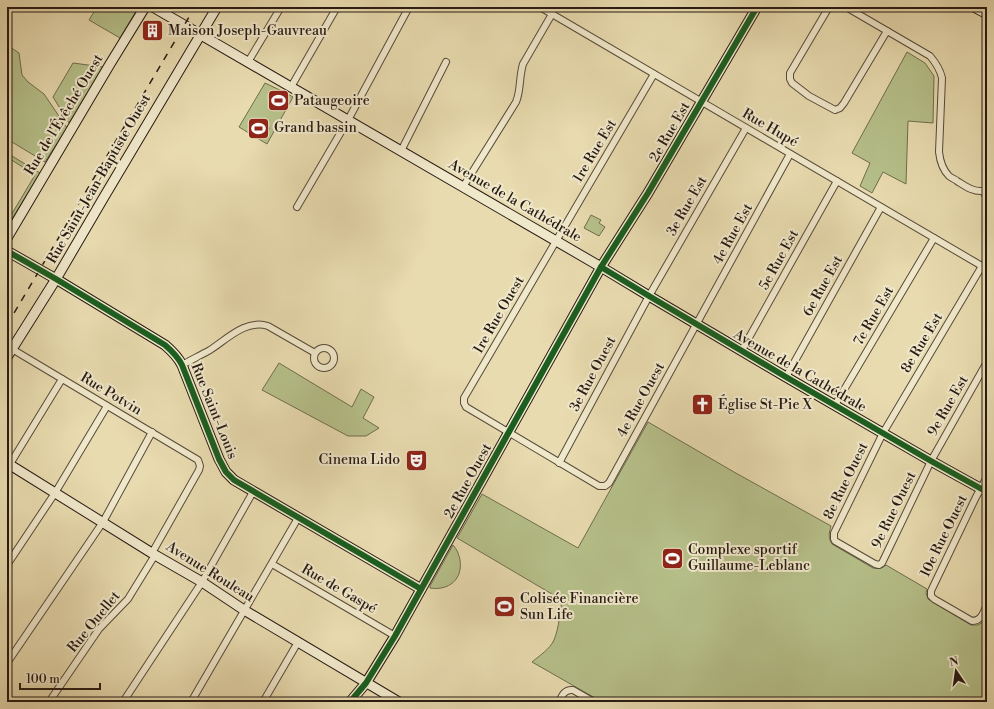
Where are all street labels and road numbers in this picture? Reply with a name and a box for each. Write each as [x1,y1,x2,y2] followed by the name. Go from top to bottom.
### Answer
[19,50,107,179] street label: Rue de l'Évêché Ouest
[43,91,155,267] street label: Rue Saint-Jean-Baptiste Ouest
[646,99,694,165] street label: 2e Rue Est
[739,105,801,151] street label: Rue Hupé
[569,116,621,186] street label: 1re Rue Est
[444,155,585,246] street label: Avenue de la Cathédrale
[663,173,711,239] street label: 3e Rue Est
[709,200,757,268] street label: 4e Rue Est
[755,227,803,293] street label: 5e Rue Est
[799,252,847,320] street label: 6e Rue Est
[470,273,528,357] street label: 1re Rue Ouest
[850,283,898,349] street label: 7e Rue Est
[897,310,947,376] street label: 8e Rue Est
[729,325,870,416] street label: Avenue de la Cathédrale
[566,333,620,415] street label: 3e Rue Ouest
[613,359,669,441] street label: 4e Rue Ouest
[187,360,241,462] street label: Rue Saint-Louis
[77,369,146,420] street label: Rue Potvin
[923,372,973,439] street label: 9e Rue Est
[440,440,496,522] street label: 2e Rue Ouest
[820,440,872,522] street label: 8e Rue Ouest
[868,469,920,551] street label: 9e Rue Ouest
[916,492,972,580] street label: 10e Rue Ouest
[162,537,257,606] street label: Avenue Rouleau
[298,560,380,618] street label: Rue de Gaspé
[64,588,124,656] street label: Rue Ouellet

